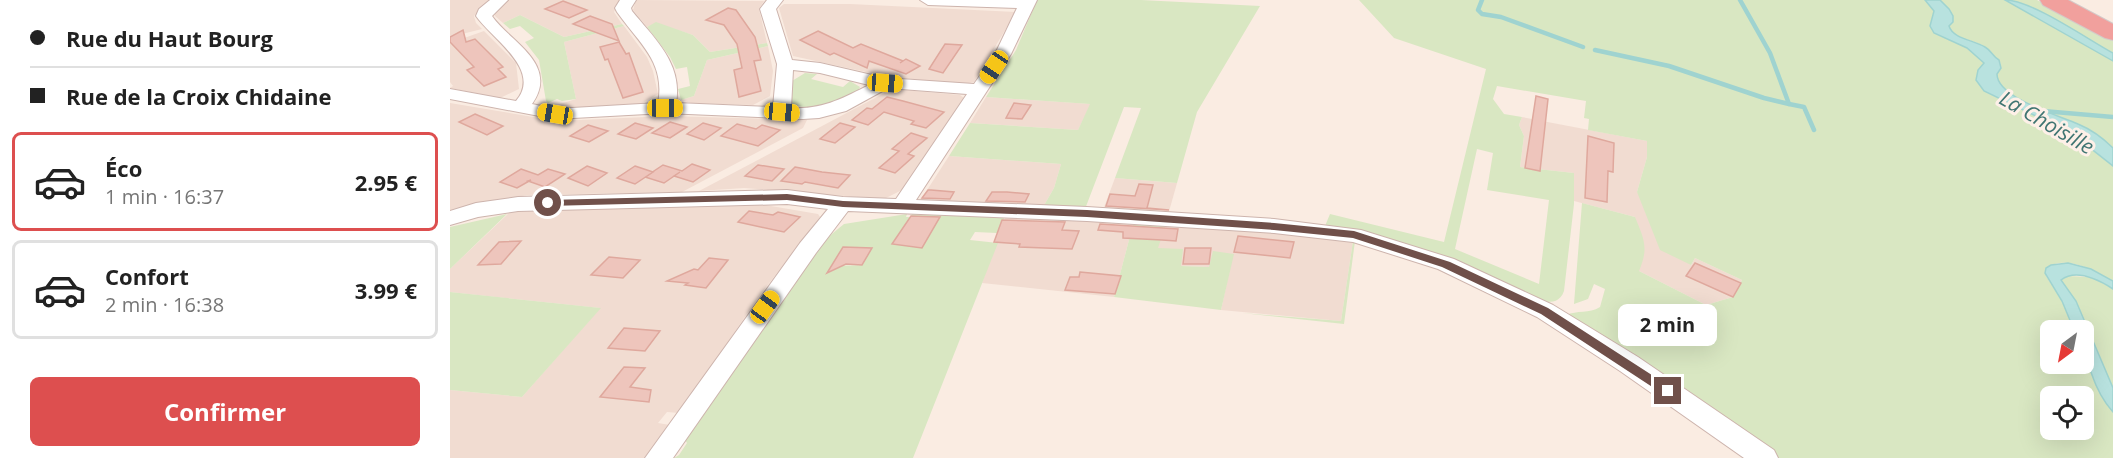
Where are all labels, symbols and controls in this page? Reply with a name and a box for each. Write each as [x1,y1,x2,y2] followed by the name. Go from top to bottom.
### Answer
[66,23,273,53] text: Rue du Haut Bourg
[976,47,1012,87] car
[866,73,904,93] car
[66,81,331,111] text: Rue de la Croix Chidaine
[1995,84,2099,160] water label: La Choisille
[647,99,683,117] car
[763,101,801,123] car
[536,102,574,126] car
[105,153,142,183] text: Éco
[33,155,87,209] icon: car
[355,167,417,197] text: 2.95 €
[105,183,224,210] text: 1 min · 16:37
[534,189,561,216] route start
[105,261,189,291] text: Confort
[33,263,87,317] icon: car
[355,275,417,305] text: 3.99 €
[747,287,783,327] car
[105,291,224,318] text: 2 min · 16:38
[1618,304,1718,346] callout: 2 min
[1640,311,1695,338] text: 2 min
[2040,320,2094,374] north arrow
[2040,320,2094,440] map controls
[30,377,420,446] button: Confirmer
[1654,377,1681,404] route end
[2040,386,2094,440] button: locate

